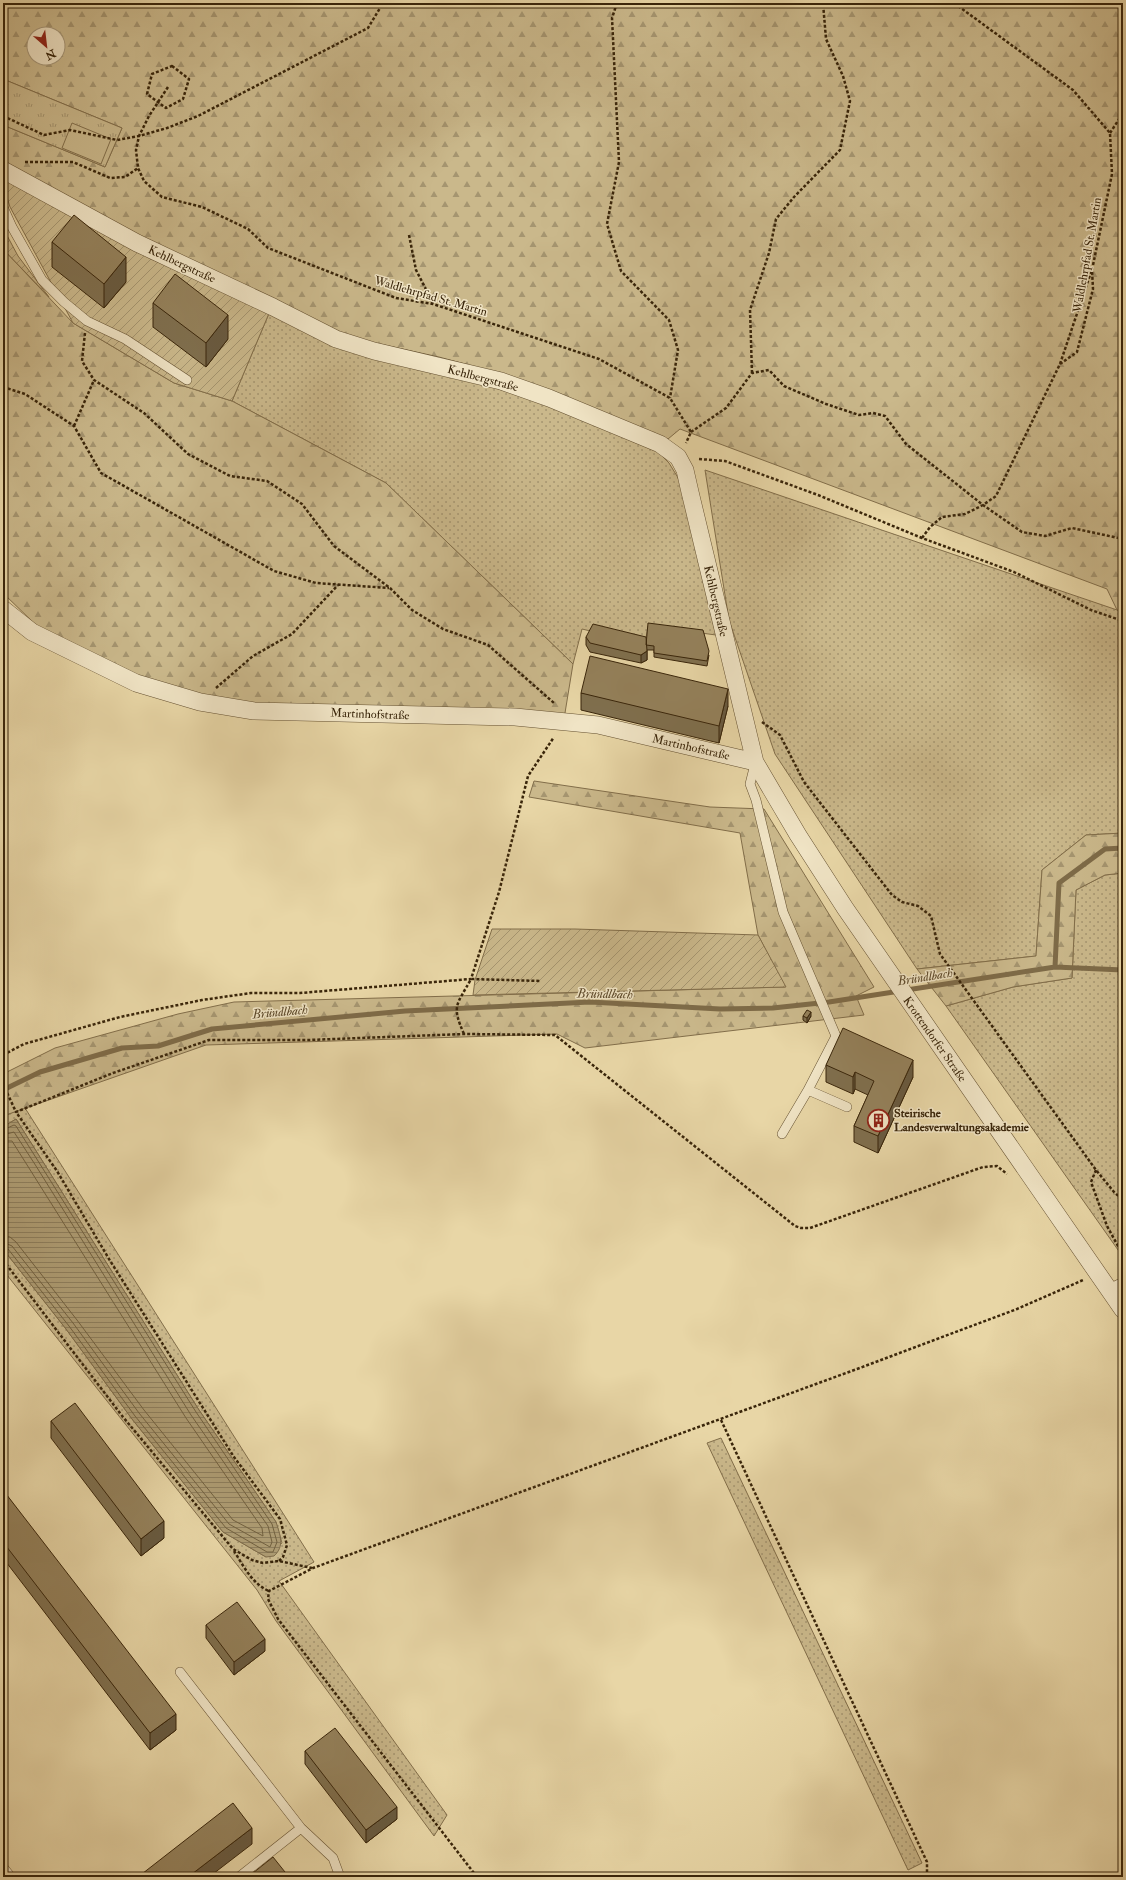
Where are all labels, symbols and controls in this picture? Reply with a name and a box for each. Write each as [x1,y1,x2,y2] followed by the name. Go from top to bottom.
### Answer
[26,26,66,66] north arrow
[42,46,59,63] text: N
[1070,196,1105,315] street label: Waldlehrpfad St. Martin
[146,242,218,287] street label: Kehlbergstraße
[372,273,489,320] street label: Waldlehrpfad St. Martin
[446,362,520,395] street label: Kehlbergstraße
[700,564,731,638] street label: Kehlbergstraße
[330,706,410,723] street label: Martinhofstraße
[651,731,731,764] street label: Martinhofstraße
[895,965,954,989] water label: Bründlbach
[576,985,633,1002] water label: Bründlbach
[899,994,970,1085] street label: Krottendorfer Straße
[251,1002,309,1022] water label: Bründlbach
[894,1106,1030,1135] place label: Steirische Landesverwaltungsakademie
[865,1107,891,1133] building icon: Steirische Landesverwaltungsakademie

